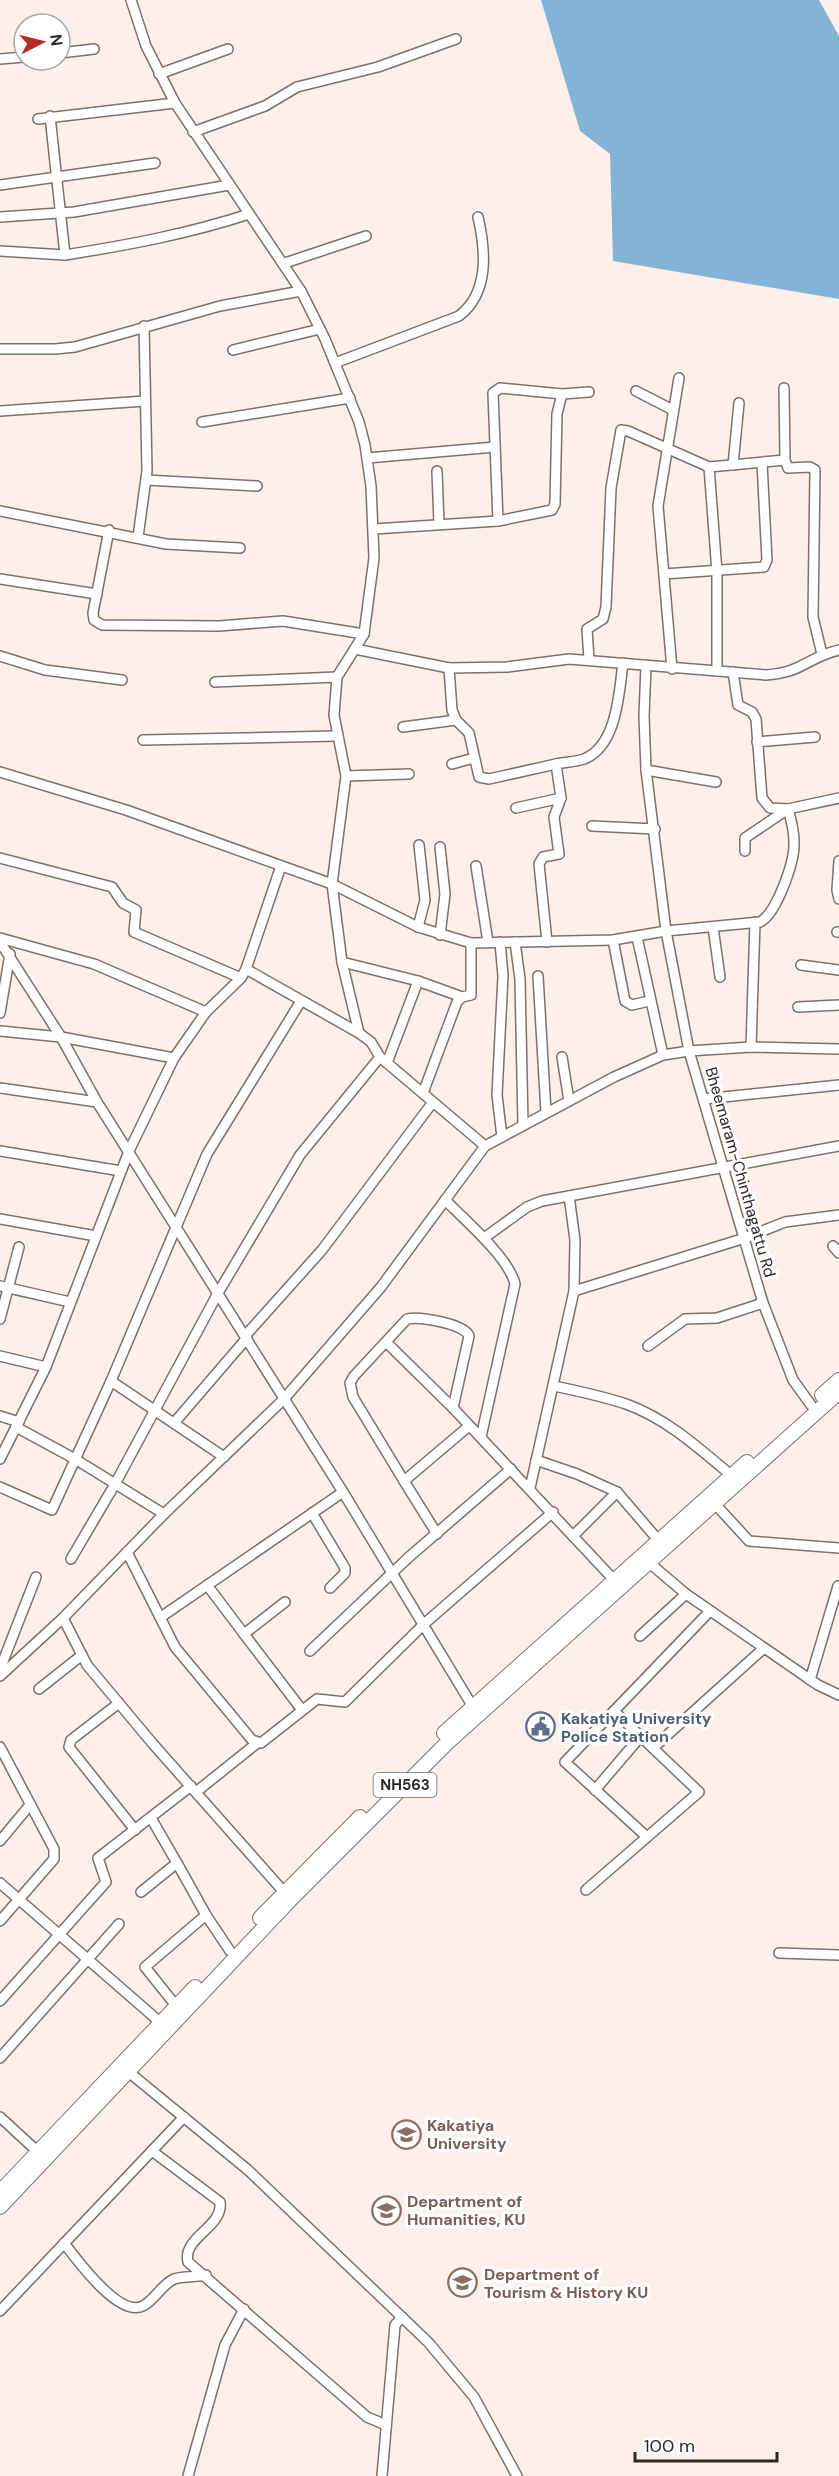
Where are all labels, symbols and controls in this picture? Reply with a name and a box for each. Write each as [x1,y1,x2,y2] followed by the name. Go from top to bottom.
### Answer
[12,12,72,72] north arrow
[45,33,68,47] text: N
[700,1065,781,1280] street label: Bheemaram-Chinthagattu Rd
[561,1708,712,1747] place label: Kakatiya University Police Station
[524,1711,556,1743] public building icon: Kakatiya University Police Station
[374,1773,436,1797] road number: NH563
[427,2115,507,2154] place label: Kakatiya University
[390,2118,422,2150] school or university icon: Kakatiya University
[407,2191,526,2230] place label: Department of Humanities, KU
[370,2194,402,2226] school or university icon: Department of Humanities, KU
[484,2264,648,2303] place label: Department of Tourism & History KU
[447,2267,479,2299] school or university icon: Department of Tourism & History KU
[635,2425,778,2463] scale bar
[644,2434,695,2458] text: 100 m

